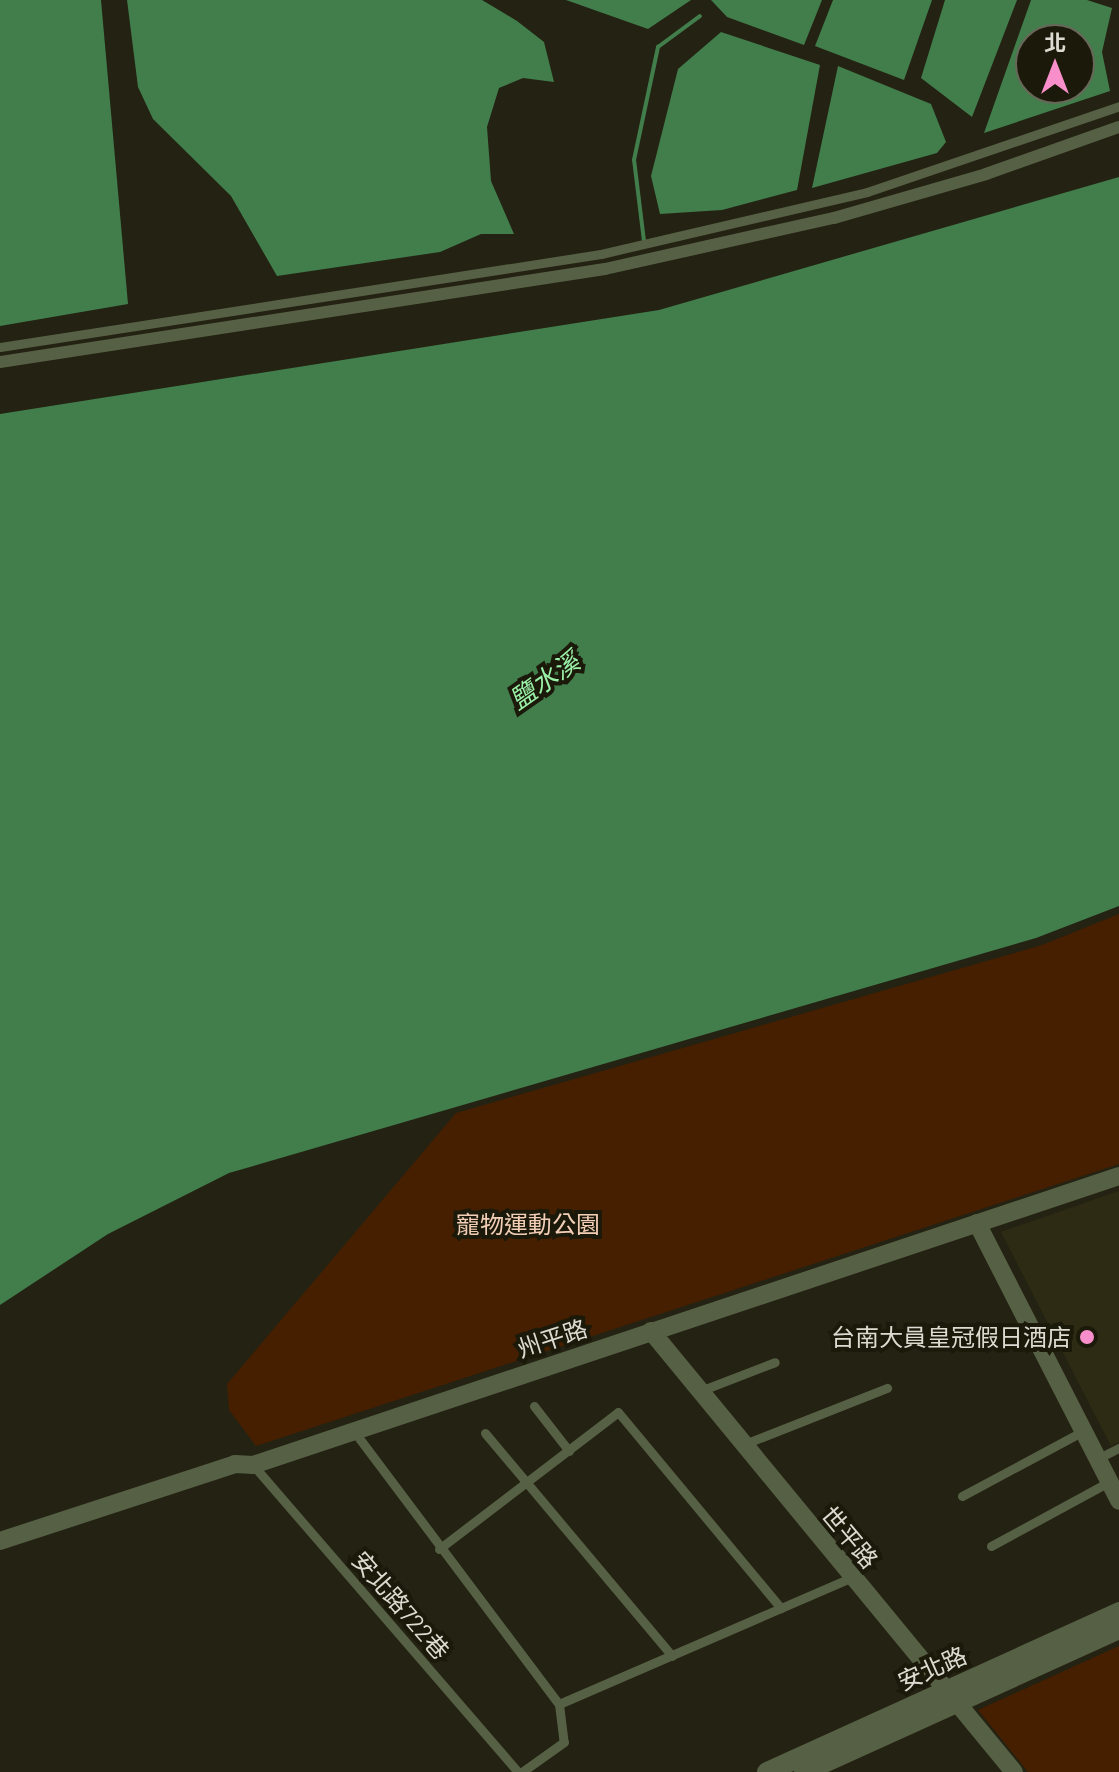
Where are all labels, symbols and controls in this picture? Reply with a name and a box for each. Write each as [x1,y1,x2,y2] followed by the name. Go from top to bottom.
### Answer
[1015,24,1095,104] north arrow
[1044,29,1066,55] text: 北
[503,645,585,715] water label: 鹽水溪
[456,1210,600,1238] park label: 寵物運動公園
[513,1313,591,1363] street label: 州平路
[831,1323,1071,1351] place label: 台南大員皇冠假日酒店
[1078,1328,1096,1346] marker: 台南大員皇冠假日酒店
[816,1500,884,1574] street label: 世平路
[346,1545,456,1665] street label: 安北路722巷
[893,1640,971,1696] street label: 安北路

